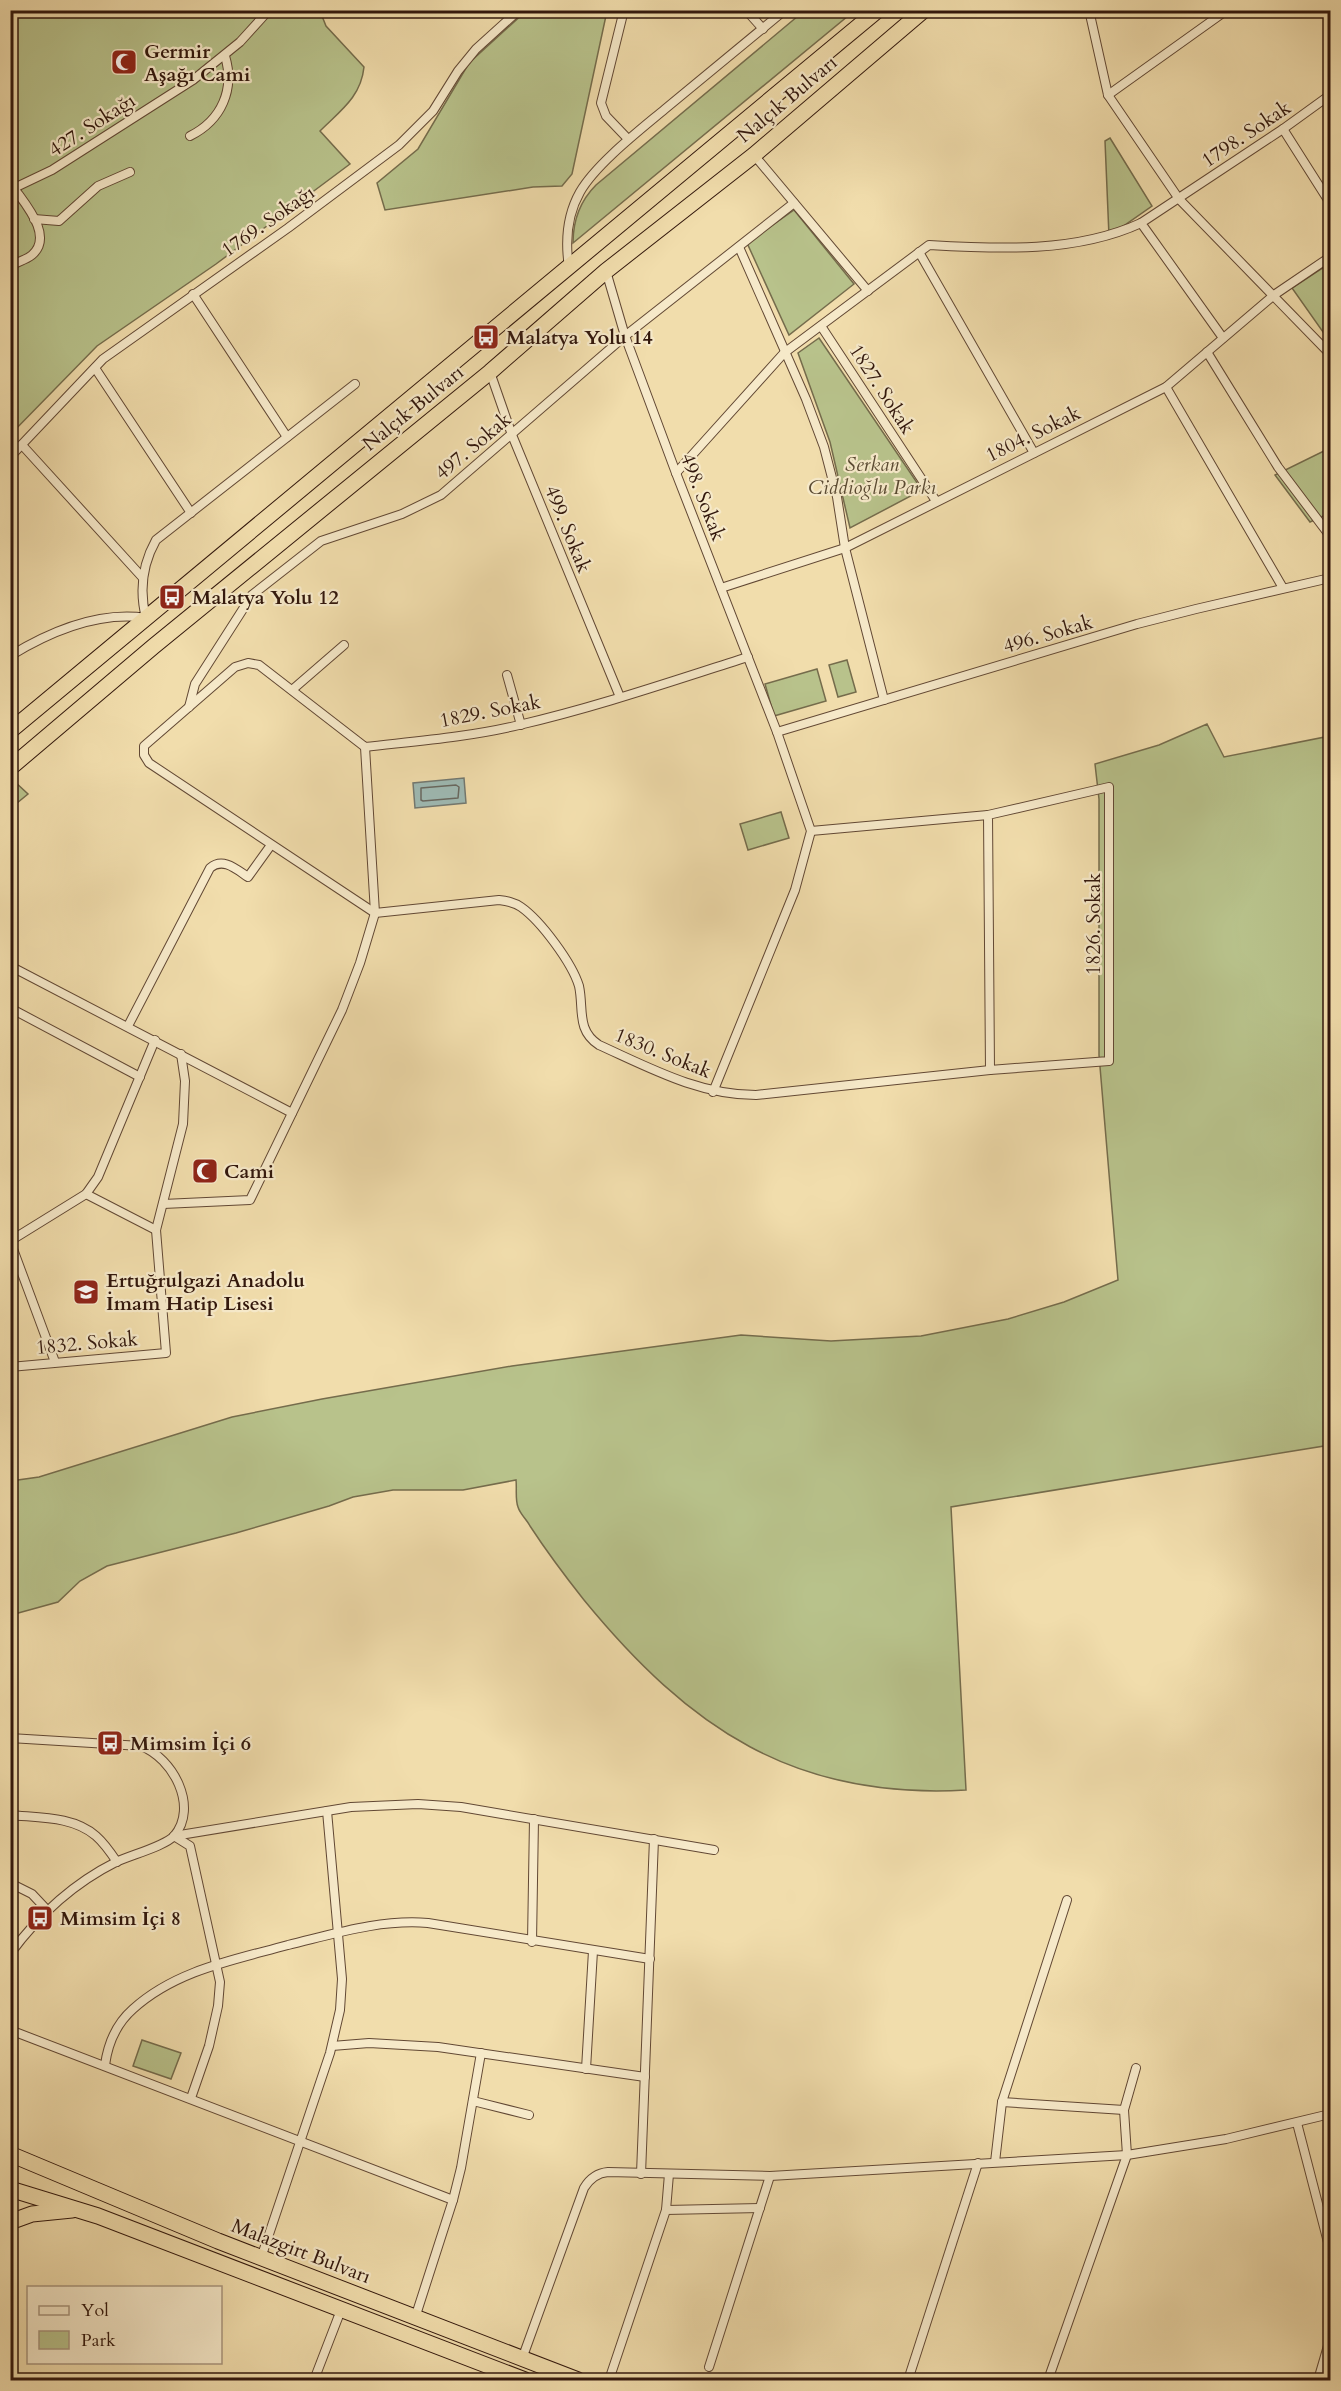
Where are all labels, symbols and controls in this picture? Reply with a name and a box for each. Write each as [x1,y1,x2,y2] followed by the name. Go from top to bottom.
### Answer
[144,38,250,88] place label: Germir Aşağı Cami
[109,47,139,77] mosque icon: Germir Aşağı Cami
[731,49,843,149] street label: Nalçık Bulvarı
[43,87,141,163] street label: 427. Sokağı
[1196,94,1296,174] street label: 1798. Sokak
[216,179,320,263] street label: 1769. Sokağı
[471,322,501,352] bus stop icon: Malatya Yolu 14
[506,324,653,351] place label: Malatya Yolu 14
[843,339,921,439] street label: 1827. Sokak
[357,359,470,457] street label: Nalçık Bulvarı
[981,399,1085,469] street label: 1804. Sokak
[429,406,517,486] street label: 497. Sokak
[674,449,732,545] street label: 498. Sokak
[808,451,937,501] park label: Serkan Ciddioğlu Parkı
[538,481,598,577] street label: 499. Sokak
[157,582,187,612] bus stop icon: Malatya Yolu 12
[192,584,339,611] place label: Malatya Yolu 12
[1000,608,1096,660] street label: 496. Sokak
[437,688,543,734] street label: 1829. Sokak
[1080,873,1107,975] street label: 1826. Sokak
[611,1021,716,1085] street label: 1830. Sokak
[190,1156,220,1186] mosque icon: Cami
[224,1158,274,1185] place label: Cami
[106,1267,305,1317] place label: Ertuğrulgazi Anadolu İmam Hatip Lisesi
[71,1277,101,1307] school or university icon: Ertuğrulgazi Anadolu İmam Hatip Lisesi
[35,1325,139,1361] street label: 1832. Sokak
[95,1728,125,1758] bus stop icon: Mimsim İçi 6
[130,1730,251,1757] place label: Mimsim İçi 6
[25,1903,55,1933] bus stop icon: Mimsim İçi 8
[60,1905,181,1932] place label: Mimsim İçi 8
[227,2212,375,2290] street label: Malazgirt Bulvarı
[27,2286,222,2364] legend
[81,2298,109,2323] text: Yol
[81,2328,116,2353] text: Park

